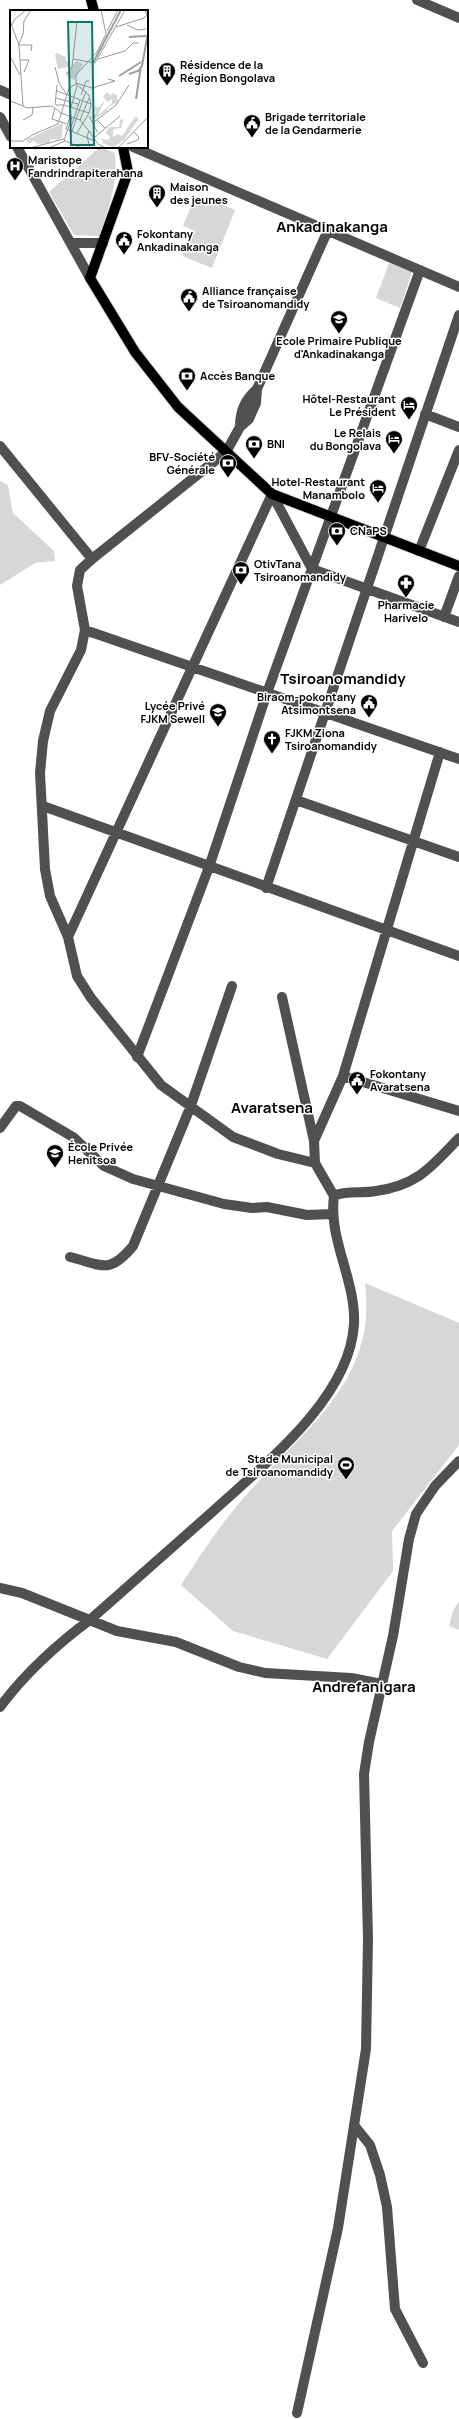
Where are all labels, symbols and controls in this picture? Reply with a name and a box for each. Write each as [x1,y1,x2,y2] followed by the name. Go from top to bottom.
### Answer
[10,10,148,148] inset map
[180,57,275,85] place label: Résidence de la Région Bongolava
[157,61,177,86] building icon: Résidence de la Région Bongolava
[265,109,366,137] place label: Brigade territoriale de la Gendarmerie
[242,113,262,138] public building icon: Brigade territoriale de la Gendarmerie
[28,152,143,180] place label: Maristope Fandrindrapiterahana
[5,156,25,181] hospital icon: Maristope Fandrindrapiterahana
[170,179,228,207] place label: Maison des jeunes
[147,183,167,208] building icon: Maison des jeunes
[276,216,388,237] district label: Ankadinakanga
[137,226,219,254] place label: Fokontany Ankadinakanga
[114,230,134,255] public building icon: Fokontany Ankadinakanga
[202,283,310,311] place label: Alliance française de Tsiroanomandidy
[179,287,199,312] public building icon: Alliance française de Tsiroanomandidy
[329,309,349,334] school or university icon: Ecole Primaire Publique d'Ankadinakanga
[276,333,402,361] place label: Ecole Primaire Publique d'Ankadinakanga
[177,366,197,391] bank icon: Accès Banque
[200,368,275,383] place label: Accès Banque
[302,391,396,419] place label: Hôtel-Restaurant Le Président
[399,395,419,420] hotel icon: Hôtel-Restaurant Le Président
[310,425,381,453] place label: Le Relais du Bongolava
[384,429,404,454] hotel icon: Le Relais du Bongolava
[244,434,264,459] bank icon: BNI
[267,436,285,451] place label: BNI
[149,449,215,477] place label: BFV-Société Générale
[218,453,238,478] bank icon: BFV-Société Générale
[271,474,365,502] place label: Hotel-Restaurant Manambolo
[368,478,388,503] hotel icon: Hotel-Restaurant Manambolo
[327,521,347,546] bank icon: CNaPS
[350,523,387,538] place label: CNaPS
[254,556,347,584] place label: OtivTana Tsiroanomandidy
[231,560,251,585] bank icon: OtivTana Tsiroanomandidy
[396,573,416,598] pharmacy icon: Pharmacie Harivelo
[378,597,435,625] place label: Pharmacie Harivelo
[280,668,406,689] district label: Tsiroanomandidy
[257,689,357,717] place label: Biraom-pokontany Atsimontsena
[359,693,379,718] public building icon: Biraom-pokontany Atsimontsena
[140,698,205,726] place label: Lycée Privé FJKM Sewell
[208,702,228,727] school or university icon: Lycée Privé FJKM Sewell
[285,725,378,753] place label: FJKM Ziona Tsiroanomandidy
[262,729,282,754] church icon: FJKM Ziona Tsiroanomandidy
[370,1066,430,1094] place label: Fokontany Avaratsena
[347,1070,367,1095] public building icon: Fokontany Avaratsena
[231,1097,313,1118] district label: Avaratsena
[68,1139,134,1167] place label: École Privée Henitsoa
[45,1143,65,1168] school or university icon: École Privée Henitsoa
[226,1451,334,1479] place label: Stade Municipal de Tsiroanomandidy
[336,1455,356,1480] sports icon: Stade Municipal de Tsiroanomandidy
[312,1676,416,1697] district label: Andrefanigara

